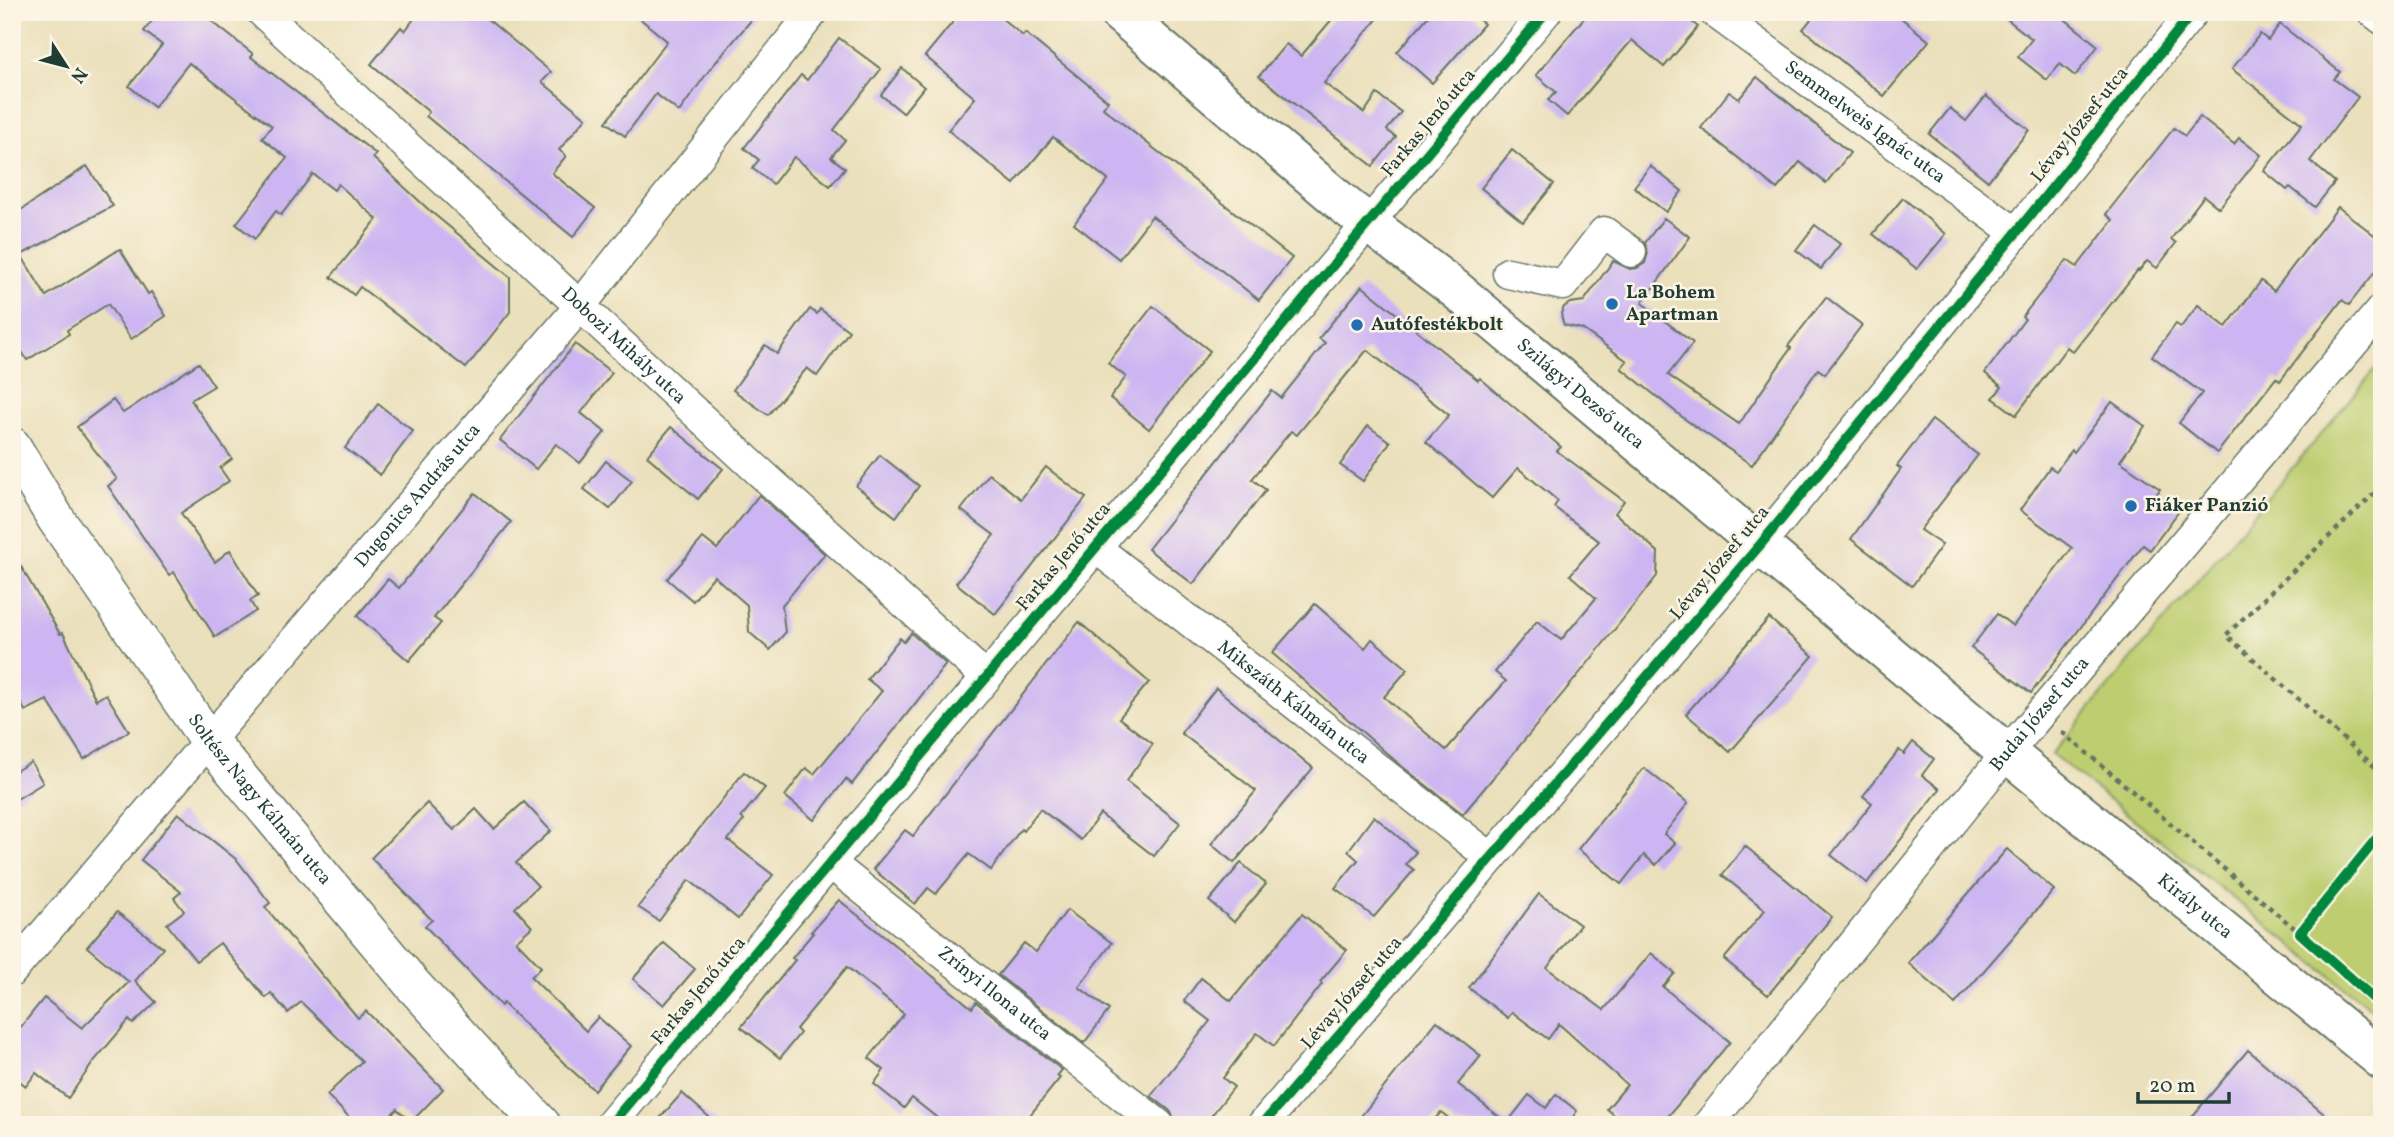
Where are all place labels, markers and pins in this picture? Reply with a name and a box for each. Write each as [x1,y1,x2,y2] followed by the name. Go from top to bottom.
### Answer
[1626,280,1719,328] place label: La Bohem Apartman
[1604,296,1620,312] marker: La Bohem Apartman
[1371,312,1503,338] place label: Autófestékbolt
[1349,317,1365,333] marker: Autófestékbolt
[2145,493,2269,519] place label: Fiáker Panzió
[2123,498,2139,514] marker: Fiáker Panzió

